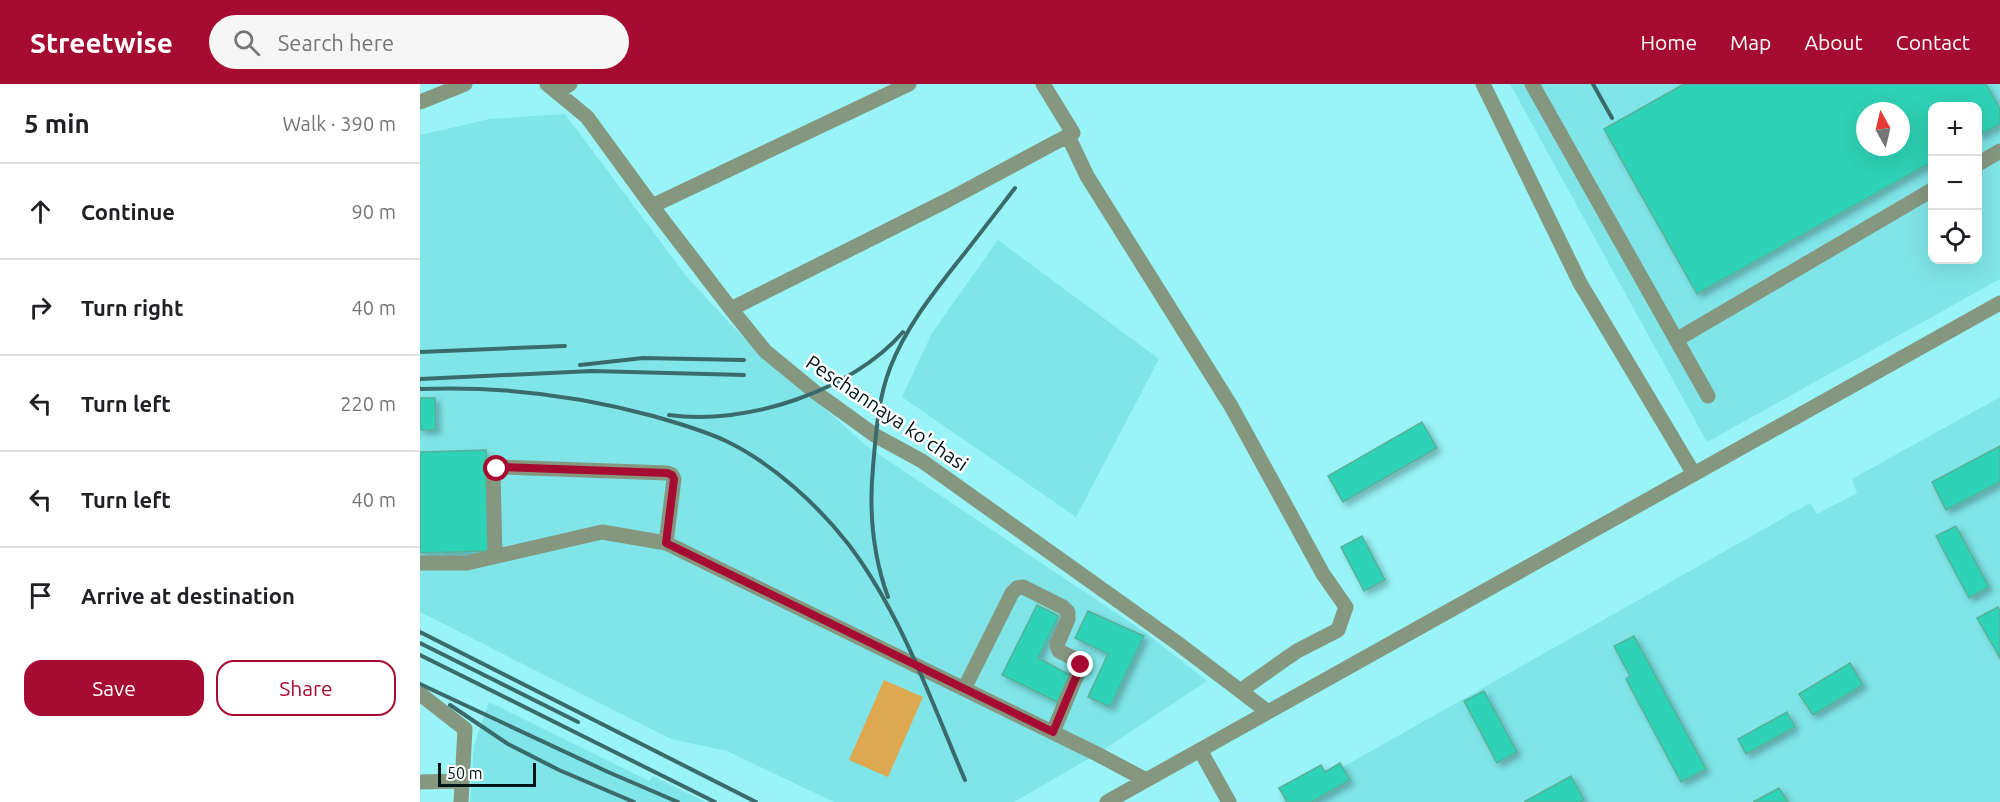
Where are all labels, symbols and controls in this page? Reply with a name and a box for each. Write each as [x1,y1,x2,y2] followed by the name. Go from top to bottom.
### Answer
[209,15,629,69] search box
[230,26,263,59] icon: search
[30,27,173,58] text: Streetwise
[278,30,394,55] text: Search here
[1640,30,1697,54] text: Home
[1730,30,1771,54] text: Map
[1804,30,1863,54] text: About
[1896,30,1970,54] text: Contact
[1856,102,1910,156] north arrow
[1928,102,1982,264] map controls
[1928,102,1982,156] button: +
[24,109,90,138] text: 5 min
[283,112,396,135] text: Walk · 390 m
[1928,156,1982,210] button: −
[24,195,57,228] icon: ahead
[81,199,175,224] text: Continue
[352,200,396,223] text: 90 m
[1928,210,1982,264] button: locate
[24,291,57,324] icon: right
[81,295,183,320] text: Turn right
[352,296,396,319] text: 40 m
[802,350,973,475] street label: Peschannaya ko'chasi
[24,387,57,420] icon: left
[81,391,171,416] text: Turn left
[340,392,396,415] text: 220 m
[483,455,509,481] route start
[24,483,57,516] icon: left
[81,487,171,512] text: Turn left
[352,488,396,511] text: 40 m
[24,579,57,612] icon: arrive
[81,583,295,608] text: Arrive at destination
[1067,651,1093,677] route end
[24,660,204,716] button: Save
[216,660,396,716] button: Share
[438,760,536,788] scale bar
[447,764,483,782] text: 50 m

